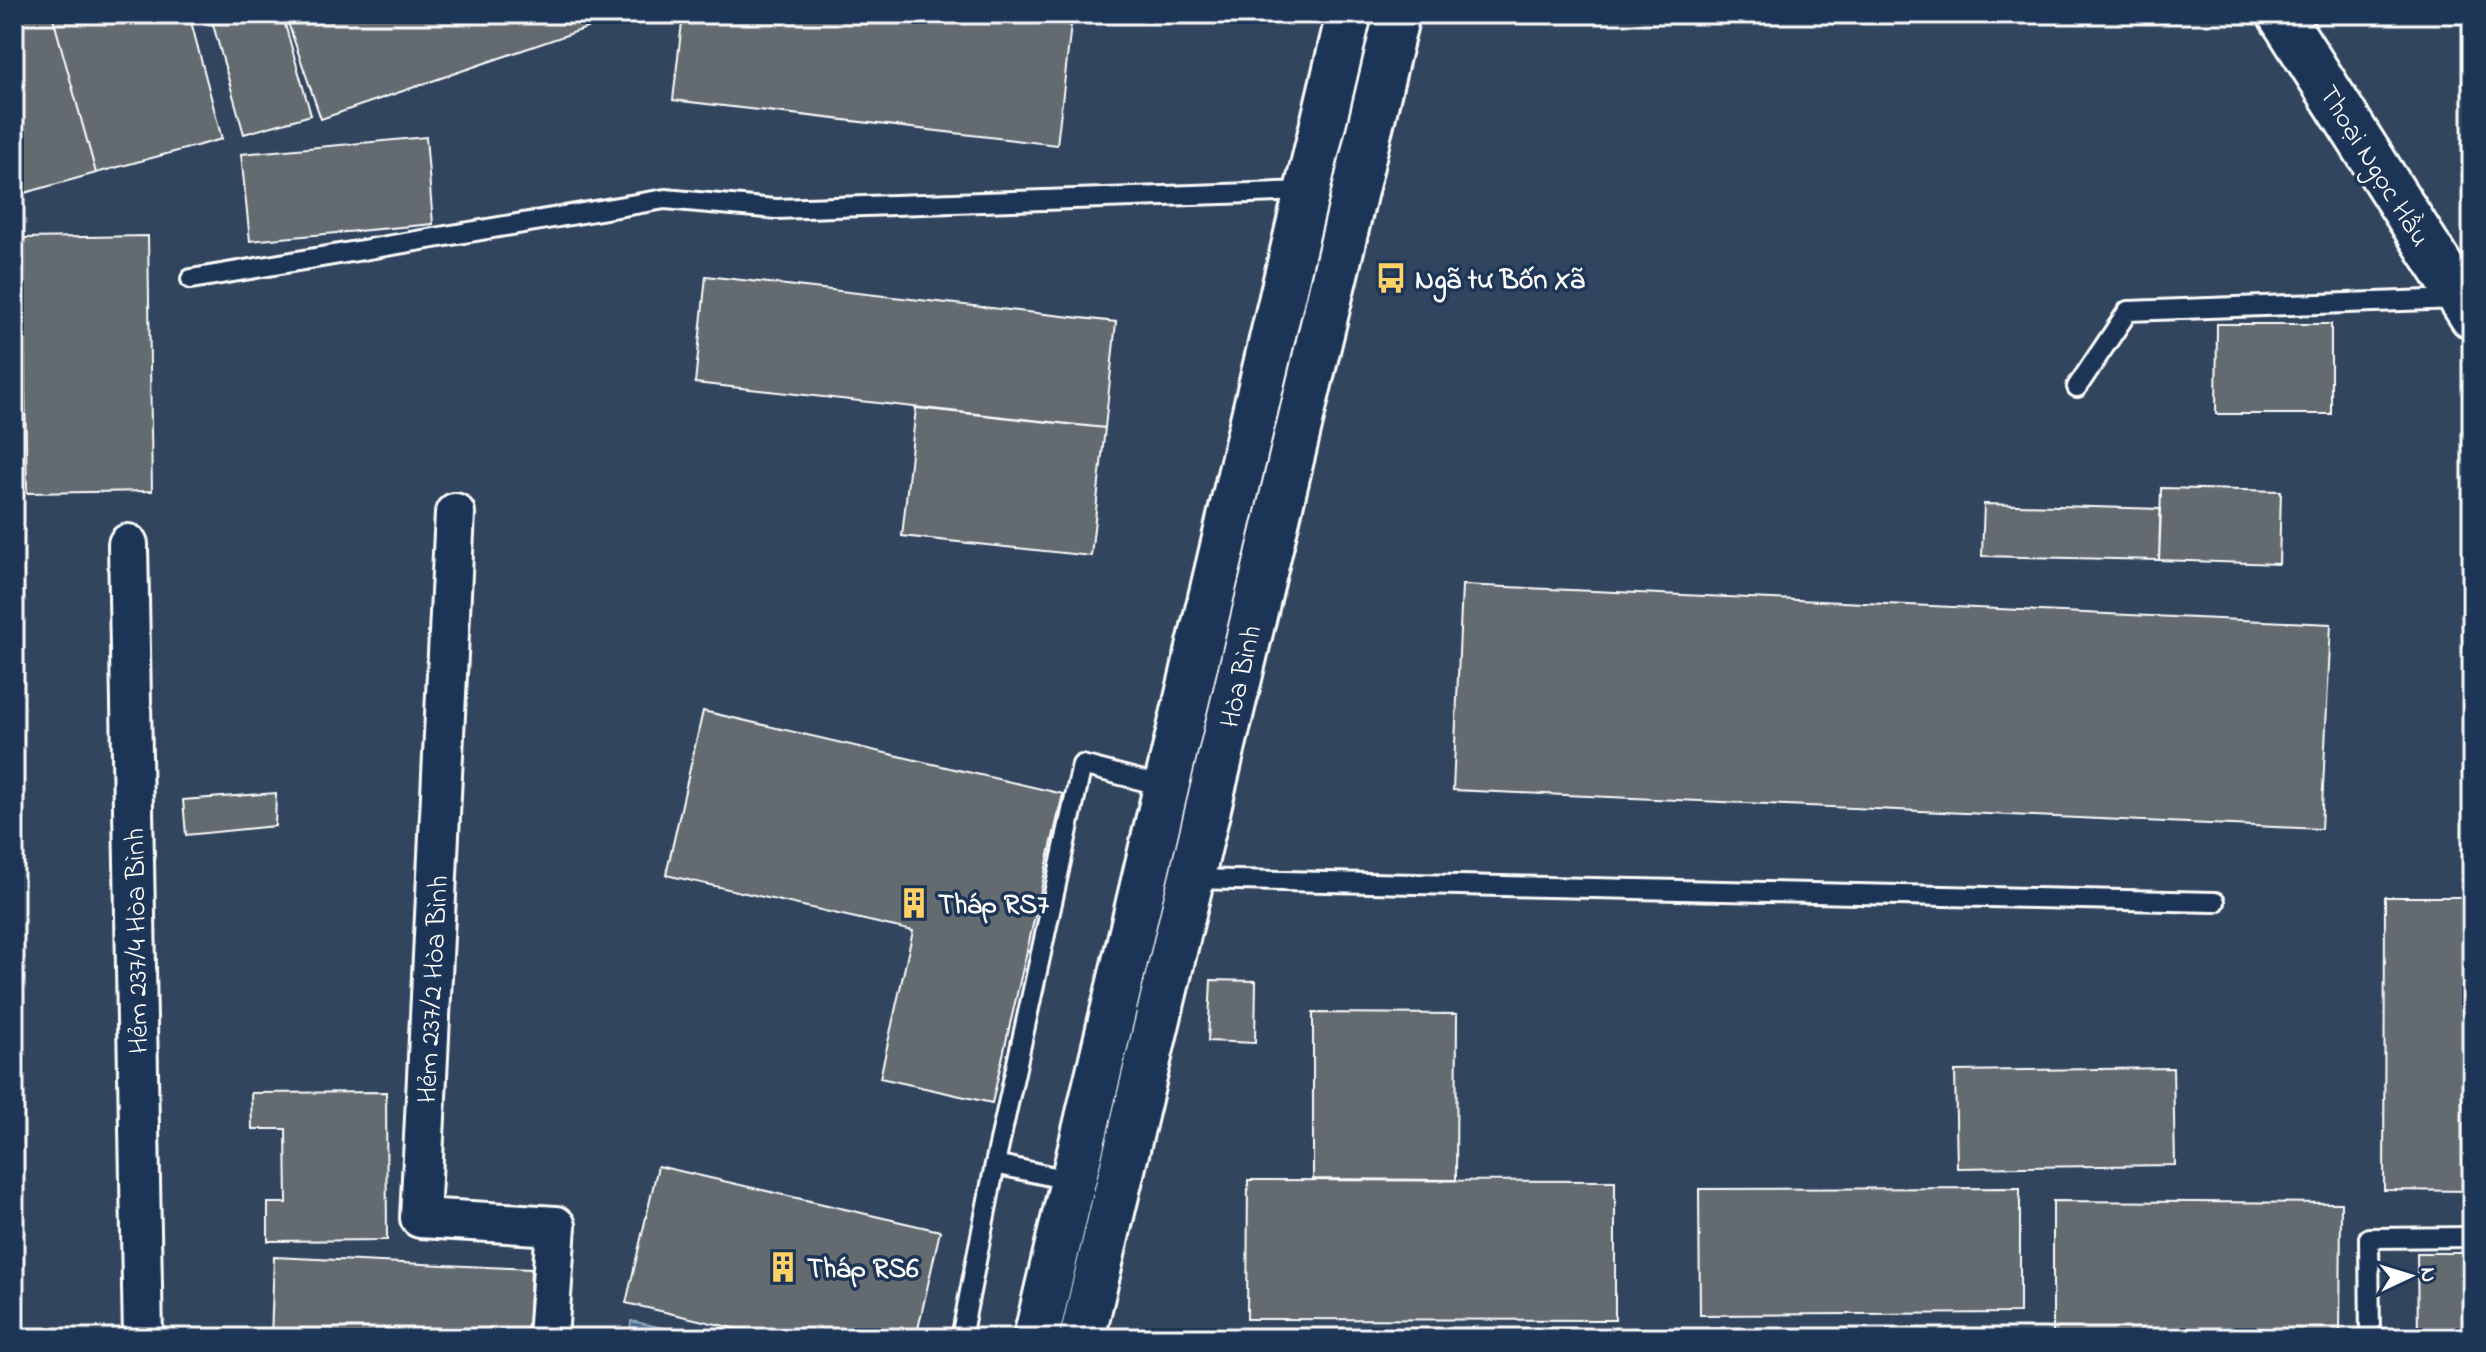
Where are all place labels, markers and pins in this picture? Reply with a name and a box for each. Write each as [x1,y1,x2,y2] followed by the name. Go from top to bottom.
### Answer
[1374,261,1408,295] bus stop icon: Ngã tư Bốn Xã
[1415,261,1585,303] place label: Ngã tư Bốn Xã
[897,886,931,920] building icon: Tháp RS7
[938,886,1049,927] place label: Tháp RS7
[766,1250,800,1284] building icon: Tháp RS6
[807,1250,919,1291] place label: Tháp RS6

